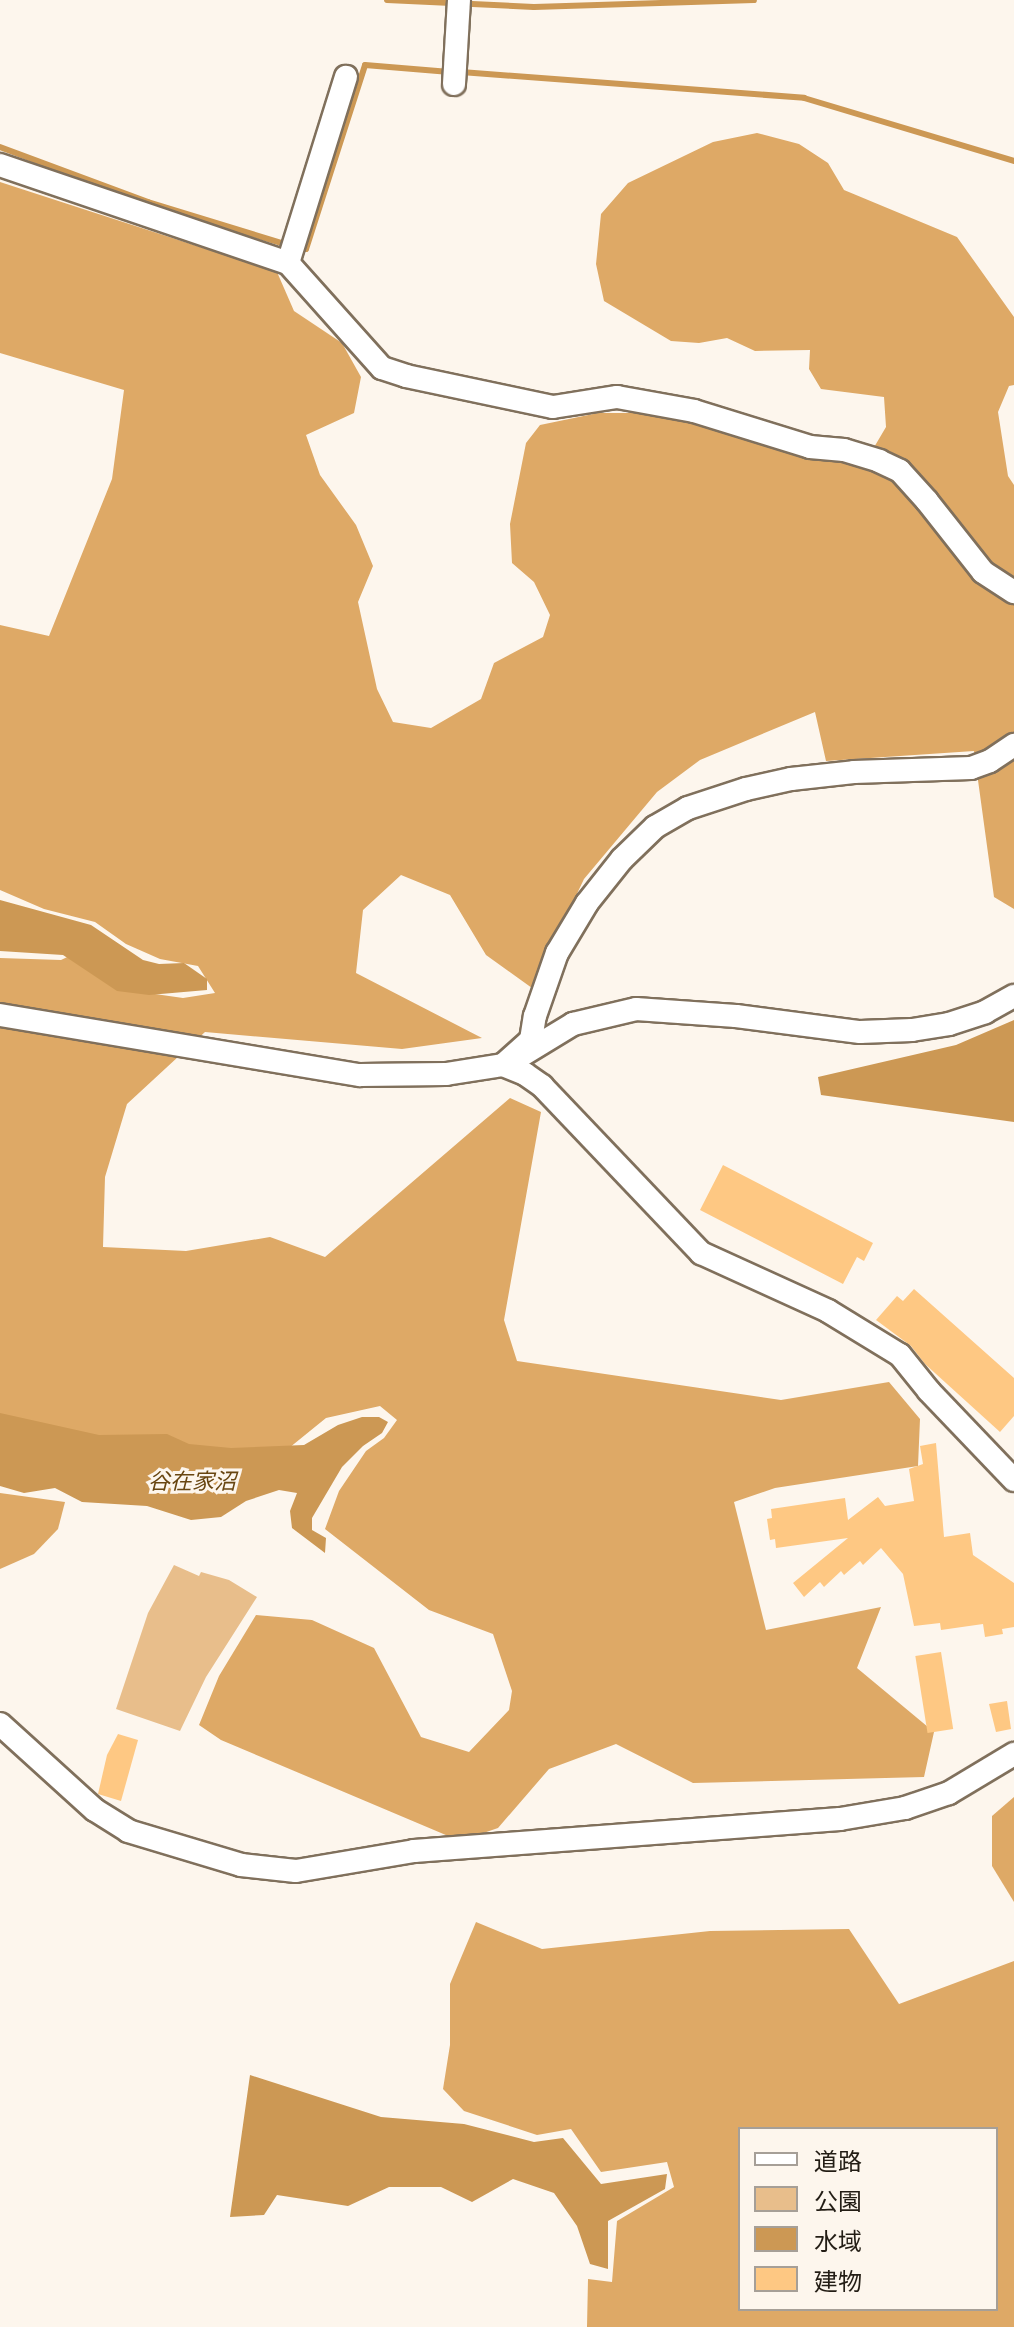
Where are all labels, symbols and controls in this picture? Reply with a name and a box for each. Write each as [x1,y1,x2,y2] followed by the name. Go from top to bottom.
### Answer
[148,1469,236,1495] water label: 谷在家沼
[738,2127,998,2311] legend
[814,2148,862,2176] text: 道路
[814,2188,862,2216] text: 公園
[814,2228,862,2256] text: 水域
[814,2268,862,2296] text: 建物

